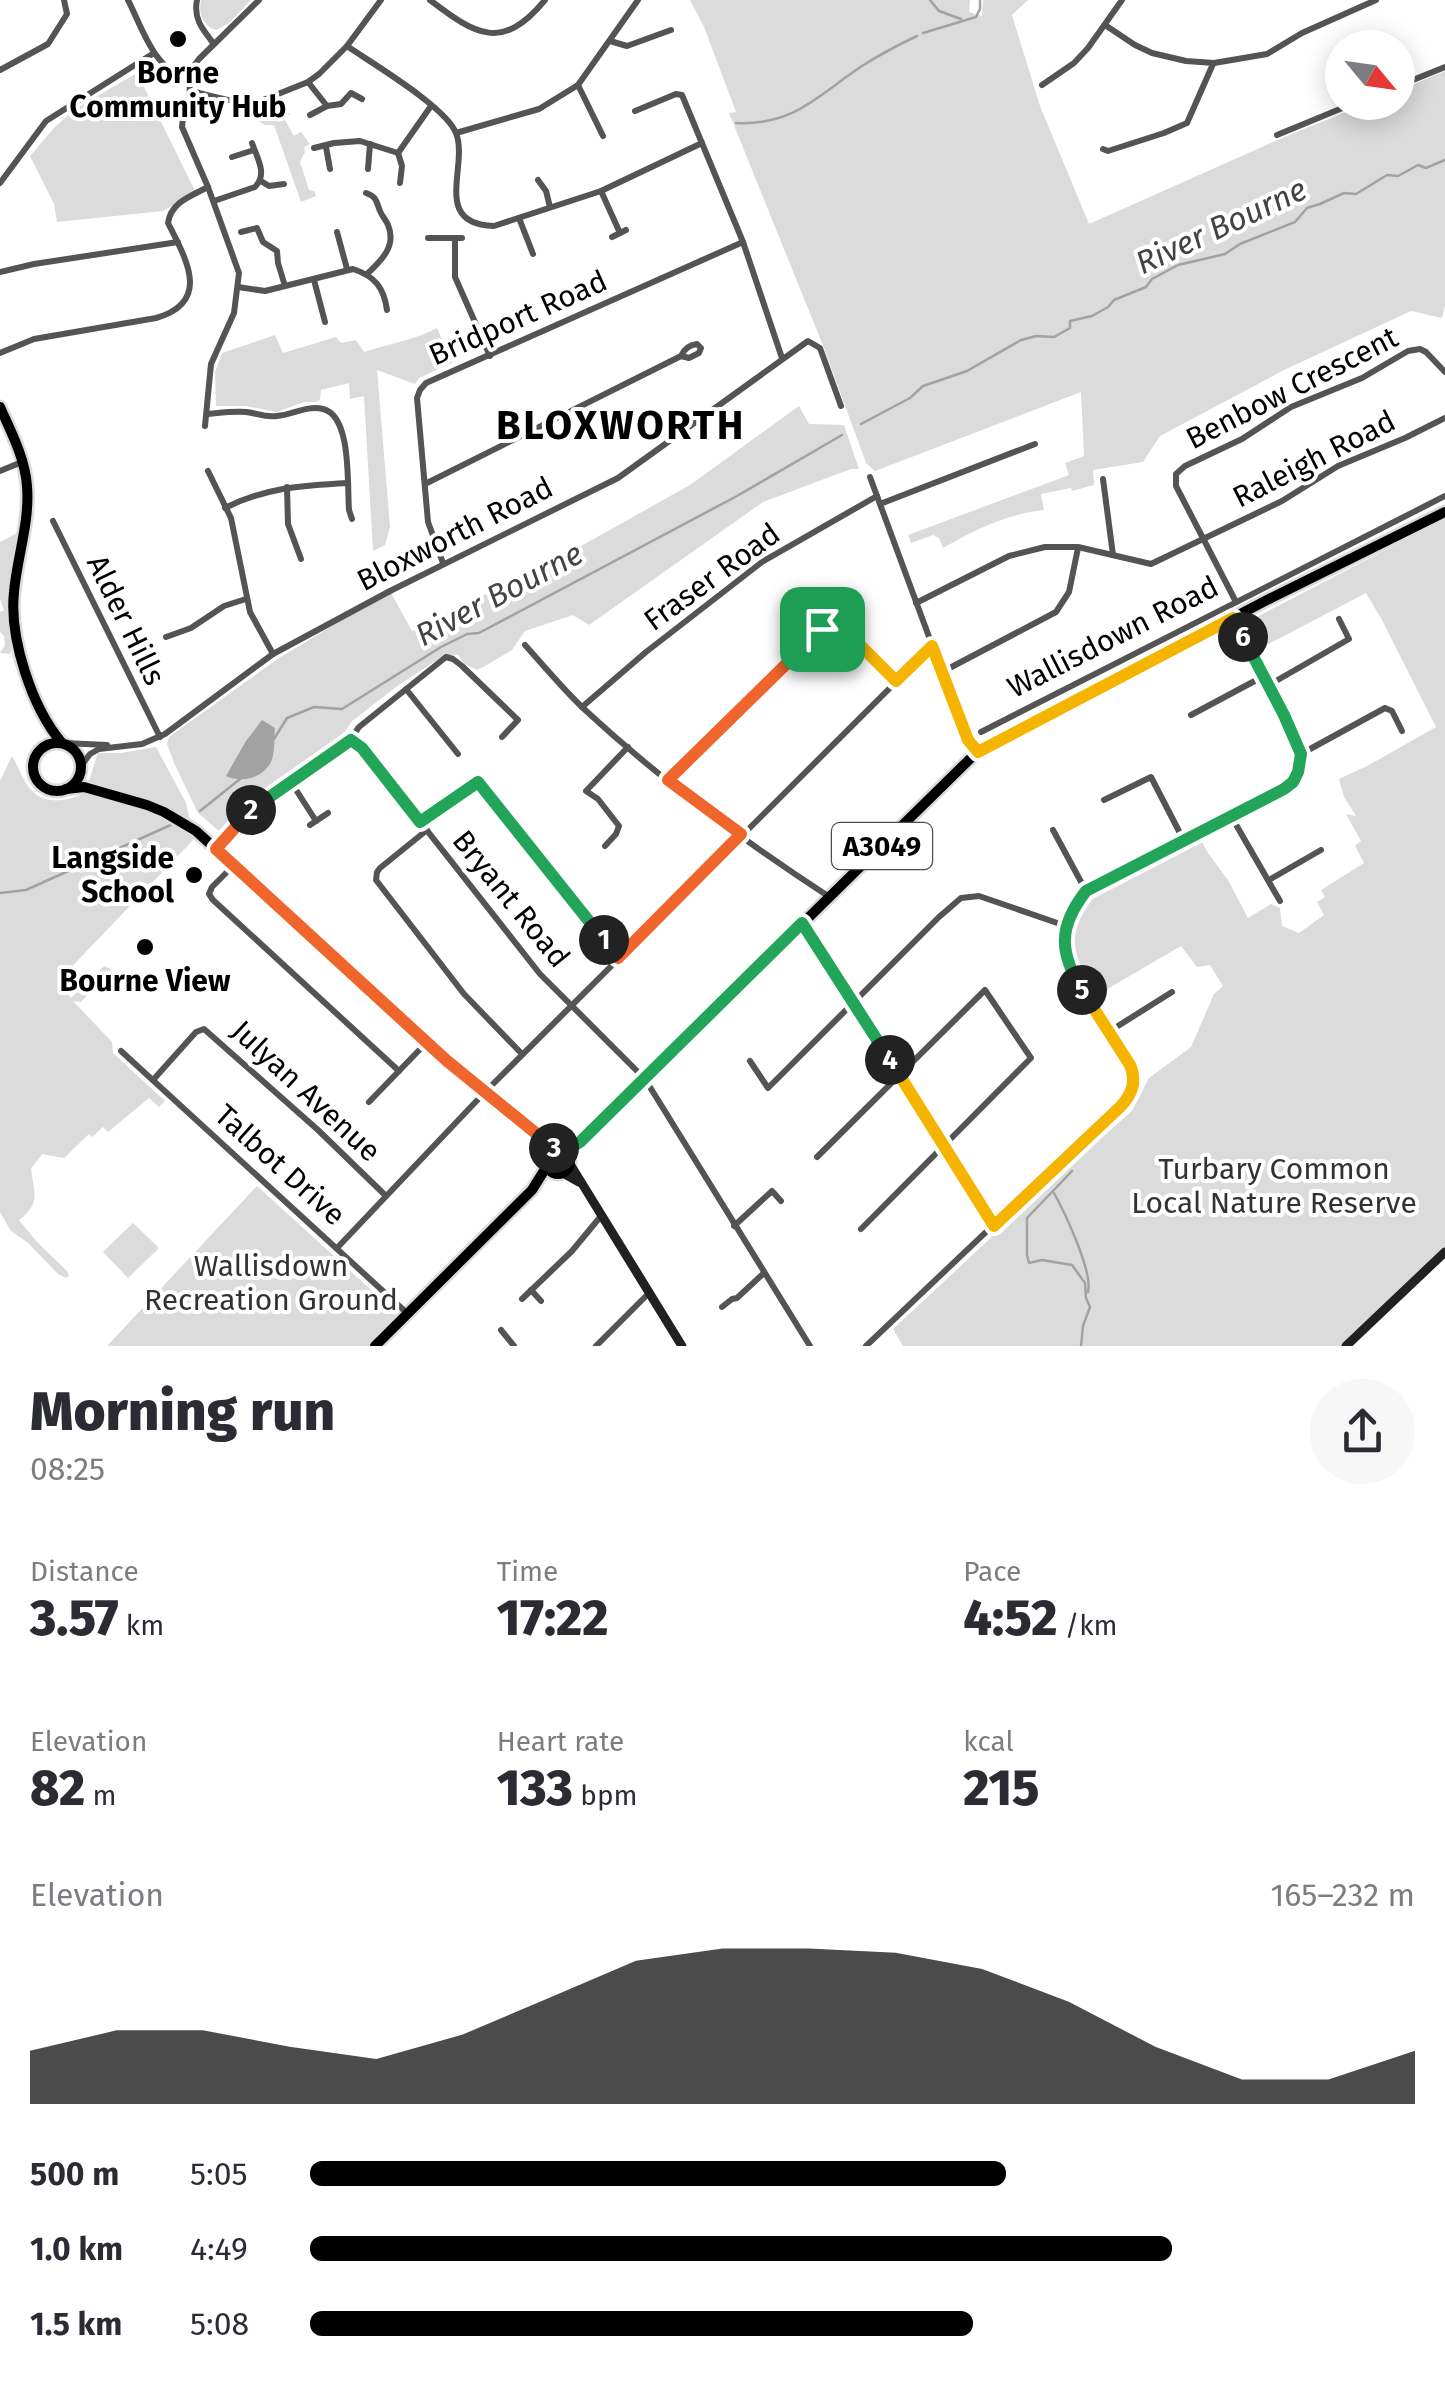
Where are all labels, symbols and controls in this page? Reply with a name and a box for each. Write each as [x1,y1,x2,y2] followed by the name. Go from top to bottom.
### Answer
[167,28,189,50] marker: Borne Community Hub
[1325,30,1415,120] north arrow
[1325,30,1415,120] map controls
[70,55,286,125] place label: Borne Community Hub
[1130,170,1312,282] water label: River Bourne
[423,263,613,373] street label: Bridport Road
[1180,319,1404,457] street label: Benbow Crescent
[496,402,746,450] district label: BLOXWORTH
[1227,403,1401,515] street label: Raleigh Road
[351,469,559,599] street label: Bloxworth Road
[637,516,787,638] street label: Fraser Road
[409,534,589,654] water label: River Bourne
[79,549,173,691] street label: Alder Hills
[1002,568,1224,706] street label: Wallisdown Road
[780,587,865,672] pin
[795,602,850,657] icon: arrive
[1218,612,1268,662] pin: 6
[1235,620,1251,653] text: 6
[226,785,276,835] pin: 2
[244,793,258,826] text: 2
[445,823,577,975] street label: Bryant Road
[832,823,932,869] road number: A3049
[51,840,174,910] place label: Langside School
[183,864,205,886] marker: Langside School
[579,915,629,965] pin: 1
[598,923,611,956] text: 1
[134,936,156,958] marker: Bourne View
[60,963,231,999] place label: Bourne View
[1057,965,1107,1015] pin: 5
[1074,973,1090,1006] text: 5
[224,1013,388,1169] street label: Julyan Avenue
[865,1035,915,1085] pin: 4
[882,1043,898,1076] text: 4
[207,1097,353,1233] street label: Talbot Drive
[529,1123,579,1173] pin: 3
[547,1131,561,1164] text: 3
[1131,1151,1417,1221] park label: Turbary Common Local Nature Reserve
[144,1248,398,1318] park label: Wallisdown Recreation Ground
[30,1379,335,1445] text: Morning run
[1310,1379,1415,1484] button: share
[30,1450,105,1488] text: 08:25
[30,1555,139,1588] text: Distance
[497,1555,558,1588] text: Time
[963,1555,1021,1588] text: Pace
[30,1588,118,1648] text: 3.57
[497,1588,608,1648] text: 17:22
[963,1588,1057,1648] text: 4:52
[118,1609,164,1642] text: km
[1057,1609,1118,1642] text: /km
[30,1725,147,1758] text: Elevation
[497,1725,624,1758] text: Heart rate
[963,1725,1014,1758] text: kcal
[30,1758,85,1818] text: 82
[497,1758,573,1818] text: 133
[963,1758,1039,1818] text: 215
[85,1779,117,1812] text: m
[573,1779,638,1812] text: bpm
[30,1876,164,1914] text: Elevation
[1270,1876,1415,1914] text: 165–232 m
[30,2155,119,2193] text: 500 m
[190,2155,248,2193] text: 5:05
[30,2230,123,2268] text: 1.0 km
[190,2230,248,2268] text: 4:49
[30,2305,122,2343] text: 1.5 km
[190,2305,249,2343] text: 5:08

